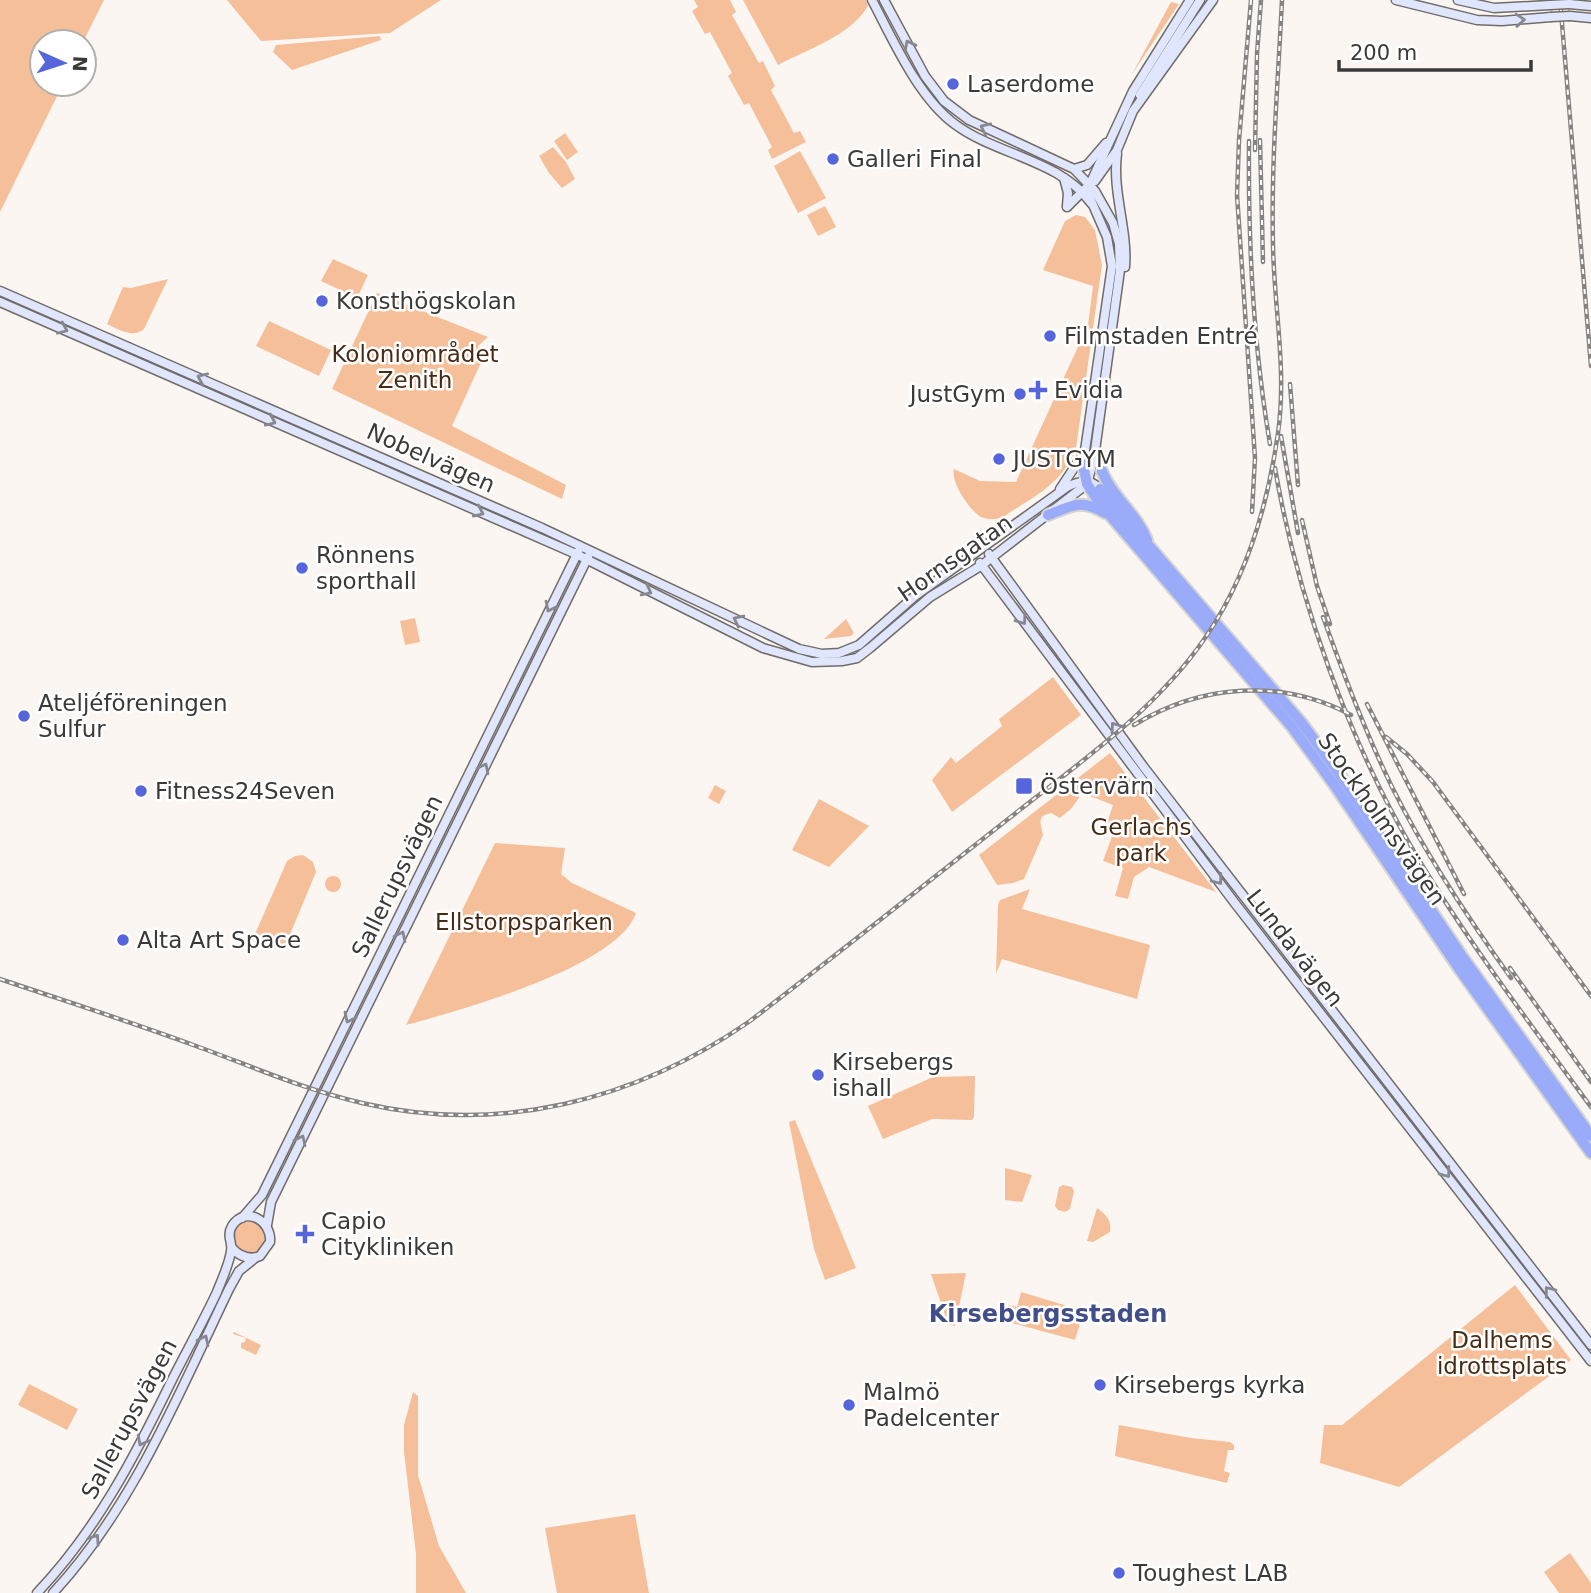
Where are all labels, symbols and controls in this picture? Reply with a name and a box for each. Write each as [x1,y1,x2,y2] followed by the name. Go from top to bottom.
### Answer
[1514,13,1525,28] one-way arrow
[28,28,98,98] north arrow
[1339,28,1532,72] scale bar
[903,40,917,53] one-way arrow
[1350,41,1417,65] text: 200 m
[69,55,91,72] text: N
[967,71,1094,97] place label: Laserdome
[945,76,961,92] marker: Laserdome
[980,122,993,136] one-way arrow
[847,146,982,172] place label: Galleri Final
[825,151,841,167] marker: Galleri Final
[336,288,516,314] place label: Konsthögskolan
[314,293,330,309] marker: Konsthögskolan
[55,321,68,335] one-way arrow
[1064,323,1258,349] place label: Filmstaden Entré
[1042,328,1058,344] marker: Filmstaden Entré
[331,340,499,393] park label: Koloniområdet Zenith
[196,372,209,386] one-way arrow
[1054,377,1124,403] place label: Evidia
[1028,380,1048,400] marker: Evidia
[908,381,1006,407] place label: JustGym
[1012,386,1028,402] marker: JustGym
[264,412,276,426] one-way arrow
[363,418,499,498] street label: Nobelvägen
[1011,446,1116,472] place label: JUSTGYM
[991,451,1007,467] marker: JUSTGYM
[472,504,484,518] one-way arrow
[893,509,1017,607] street label: Hornsgatan
[316,542,417,594] place label: Rönnens sporthall
[294,560,310,576] marker: Rönnens sporthall
[640,583,652,596] one-way arrow
[545,600,559,612] one-way arrow
[1014,612,1026,625] one-way arrow
[733,614,745,628] one-way arrow
[38,690,228,742] place label: Ateljéföreningen Sulfur
[16,708,32,724] marker: Ateljéföreningen Sulfur
[1111,722,1123,735] one-way arrow
[1313,728,1451,910] street label: Stockholmsvägen
[475,763,489,775] one-way arrow
[1040,772,1154,799] place label: Östervärn
[1014,776,1034,796] marker: Östervärn
[155,778,335,804] place label: Fitness24Seven
[133,783,149,799] marker: Fitness24Seven
[346,791,448,961] street label: Sallerupsvägen
[1090,814,1192,866] park label: Gerlachs park
[1209,872,1222,884] one-way arrow
[1241,884,1349,1012] street label: Lundavägen
[435,909,613,935] park label: Ellstorpsparken
[137,927,301,953] place label: Alta Art Space
[392,931,406,943] one-way arrow
[115,932,131,948] marker: Alta Art Space
[343,1011,357,1023] one-way arrow
[832,1049,953,1101] place label: Kirsebergs ishall
[810,1067,826,1083] marker: Kirsebergs ishall
[292,1135,306,1147] one-way arrow
[1437,1166,1450,1178] one-way arrow
[321,1208,454,1260] place label: Capio Citykliniken
[295,1224,315,1244] marker: Capio Citykliniken
[1545,1287,1558,1299] one-way arrow
[929,1300,1167,1328] district label: Kirsebergsstaden
[1437,1327,1567,1379] park label: Dalhems idrottsplats
[76,1335,182,1503] street label: Sallerupsvägen
[196,1335,210,1347] one-way arrow
[1114,1372,1305,1398] place label: Kirsebergs kyrka
[1092,1377,1108,1393] marker: Kirsebergs kyrka
[863,1379,1000,1431] place label: Malmö Padelcenter
[841,1397,857,1413] marker: Malmö Padelcenter
[137,1433,150,1446] one-way arrow
[87,1534,100,1547] one-way arrow
[1132,1560,1288,1586] place label: Toughest LAB
[1111,1565,1127,1581] marker: Toughest LAB

